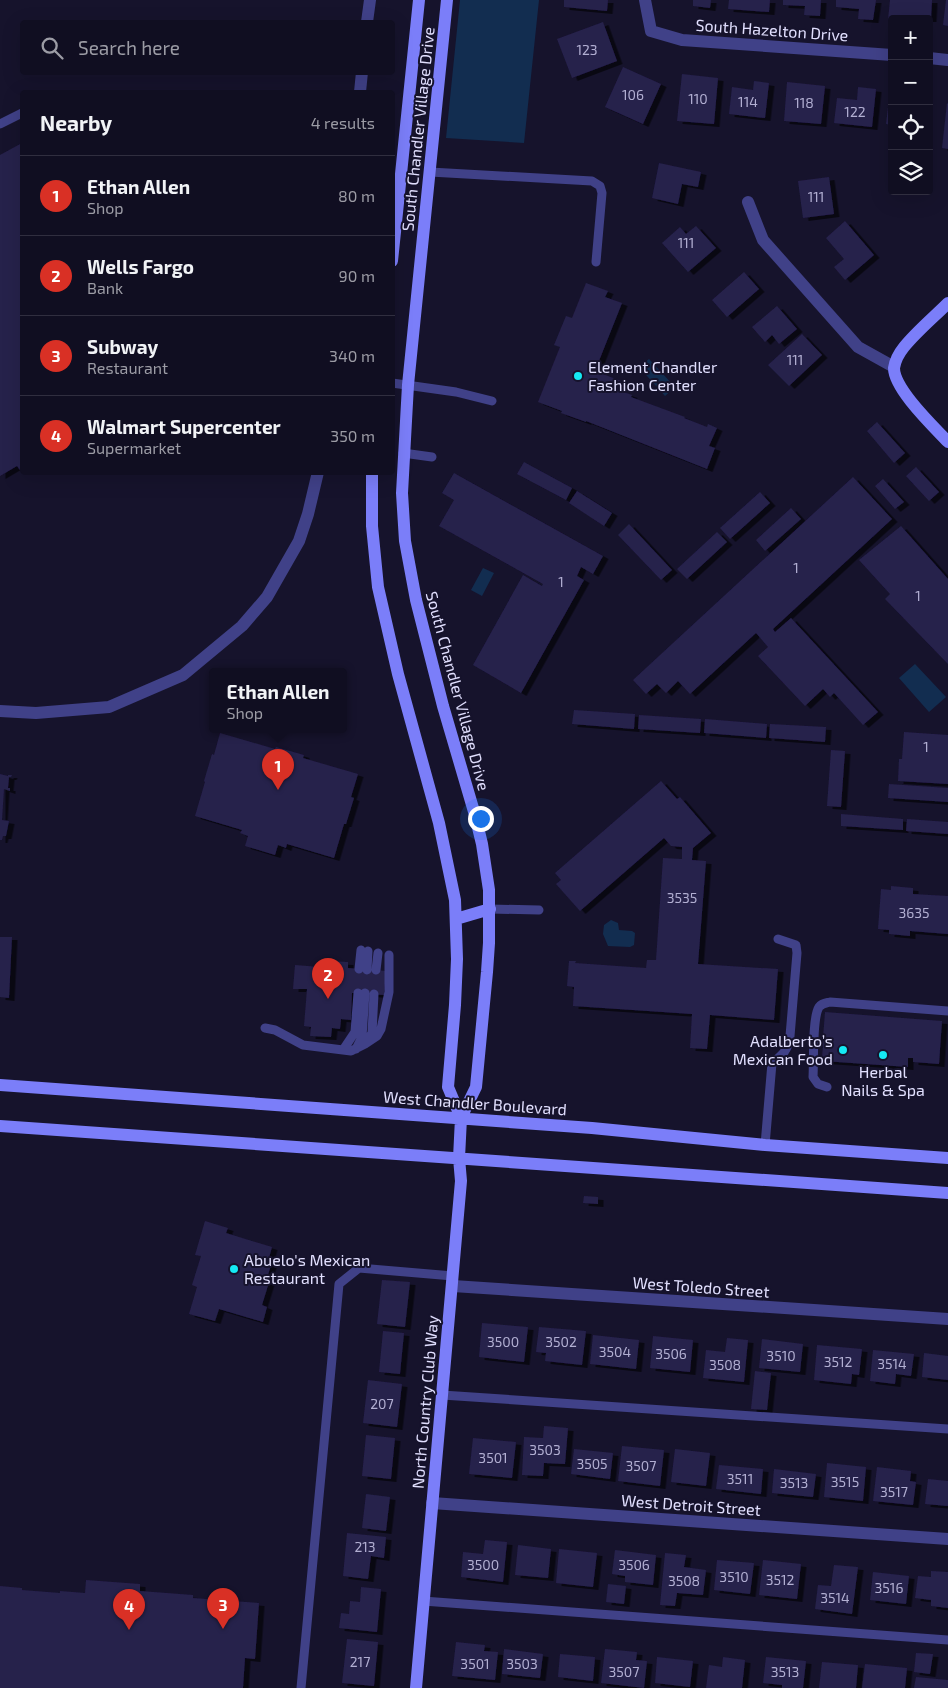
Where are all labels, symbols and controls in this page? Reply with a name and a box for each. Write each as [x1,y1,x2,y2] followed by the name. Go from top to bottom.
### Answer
[695,15,849,44] street label: South Hazelton Drive
[888,15,933,195] map controls
[888,15,933,60] button: +
[20,20,395,75] search box
[397,26,438,232] street label: South Chandler Village Drive
[38,34,66,62] icon: search
[78,36,180,59] text: Search here
[576,41,598,58] house number: 123
[888,60,933,105] button: −
[622,86,644,103] house number: 106
[688,90,708,107] house number: 110
[738,93,758,110] house number: 114
[794,94,814,111] house number: 118
[844,103,866,120] house number: 122
[888,105,933,150] button: locate
[40,110,112,135] text: Nearby
[311,113,375,132] text: 4 results
[888,150,933,195] button: layers
[87,175,190,198] text: Ethan Allen
[53,186,59,205] text: 1
[338,186,375,205] text: 80 m
[808,188,824,205] house number: 111
[87,198,124,217] text: Shop
[678,234,694,251] house number: 111
[87,255,194,278] text: Wells Fargo
[51,266,61,285] text: 2
[339,266,375,285] text: 90 m
[87,278,123,297] text: Bank
[87,335,158,358] text: Subway
[51,346,61,365] text: 3
[329,346,375,365] text: 340 m
[787,351,803,368] house number: 111
[588,357,718,394] place label: Element Chandler Fashion Center
[87,358,168,377] text: Restaurant
[572,370,584,382] marker: Element Chandler Fashion Center
[87,415,281,438] text: Walmart Supercenter
[51,426,61,445] text: 4
[330,426,375,445] text: 350 m
[87,438,181,457] text: Supermarket
[793,559,799,576] house number: 1
[558,573,564,590] house number: 1
[915,587,921,604] house number: 1
[423,589,494,793] street label: South Chandler Village Drive
[209,668,347,733] popup
[226,680,330,703] text: Ethan Allen
[226,703,263,722] text: Shop
[923,738,929,755] house number: 1
[262,749,294,790] pin: 1
[468,806,494,832] your location
[667,889,697,906] house number: 3535
[898,904,930,921] house number: 3635
[312,958,344,999] pin: 2
[733,1031,833,1068] place label: Adalberto’s Mexican Food
[837,1044,849,1056] marker: Adalberto’s Mexican Food
[877,1049,889,1061] marker: Herbal Nails & Spa
[841,1062,925,1099] place label: Herbal Nails & Spa
[383,1087,567,1118] street label: West Chandler Boulevard
[244,1250,370,1287] place label: Abuelo's Mexican Restaurant
[228,1263,240,1275] marker: Abuelo's Mexican Restaurant
[632,1272,770,1301] street label: West Toledo Street
[407,1314,442,1490] street label: North Country Club Way
[487,1333,519,1350] house number: 3500
[545,1333,577,1350] house number: 3502
[599,1343,631,1360] house number: 3504
[655,1345,687,1362] house number: 3506
[766,1347,796,1364] house number: 3510
[824,1353,852,1370] house number: 3512
[877,1355,907,1372] house number: 3514
[709,1356,741,1373] house number: 3508
[370,1395,394,1412] house number: 207
[529,1441,561,1458] house number: 3503
[478,1449,508,1466] house number: 3501
[576,1455,608,1472] house number: 3505
[626,1457,656,1474] house number: 3507
[727,1470,753,1487] house number: 3511
[831,1473,859,1490] house number: 3515
[780,1474,808,1491] house number: 3513
[880,1483,908,1500] house number: 3517
[621,1490,762,1519] street label: West Detroit Street
[354,1538,376,1555] house number: 213
[467,1556,499,1573] house number: 3500
[618,1556,650,1573] house number: 3506
[719,1568,749,1585] house number: 3510
[766,1571,794,1588] house number: 3512
[668,1572,700,1589] house number: 3508
[875,1579,903,1596] house number: 3516
[207,1588,239,1629] pin: 3
[113,1589,145,1630] pin: 4
[820,1589,850,1606] house number: 3514
[350,1653,370,1670] house number: 217
[460,1655,490,1672] house number: 3501
[506,1655,538,1672] house number: 3503
[609,1663,639,1680] house number: 3507
[771,1663,799,1680] house number: 3513

